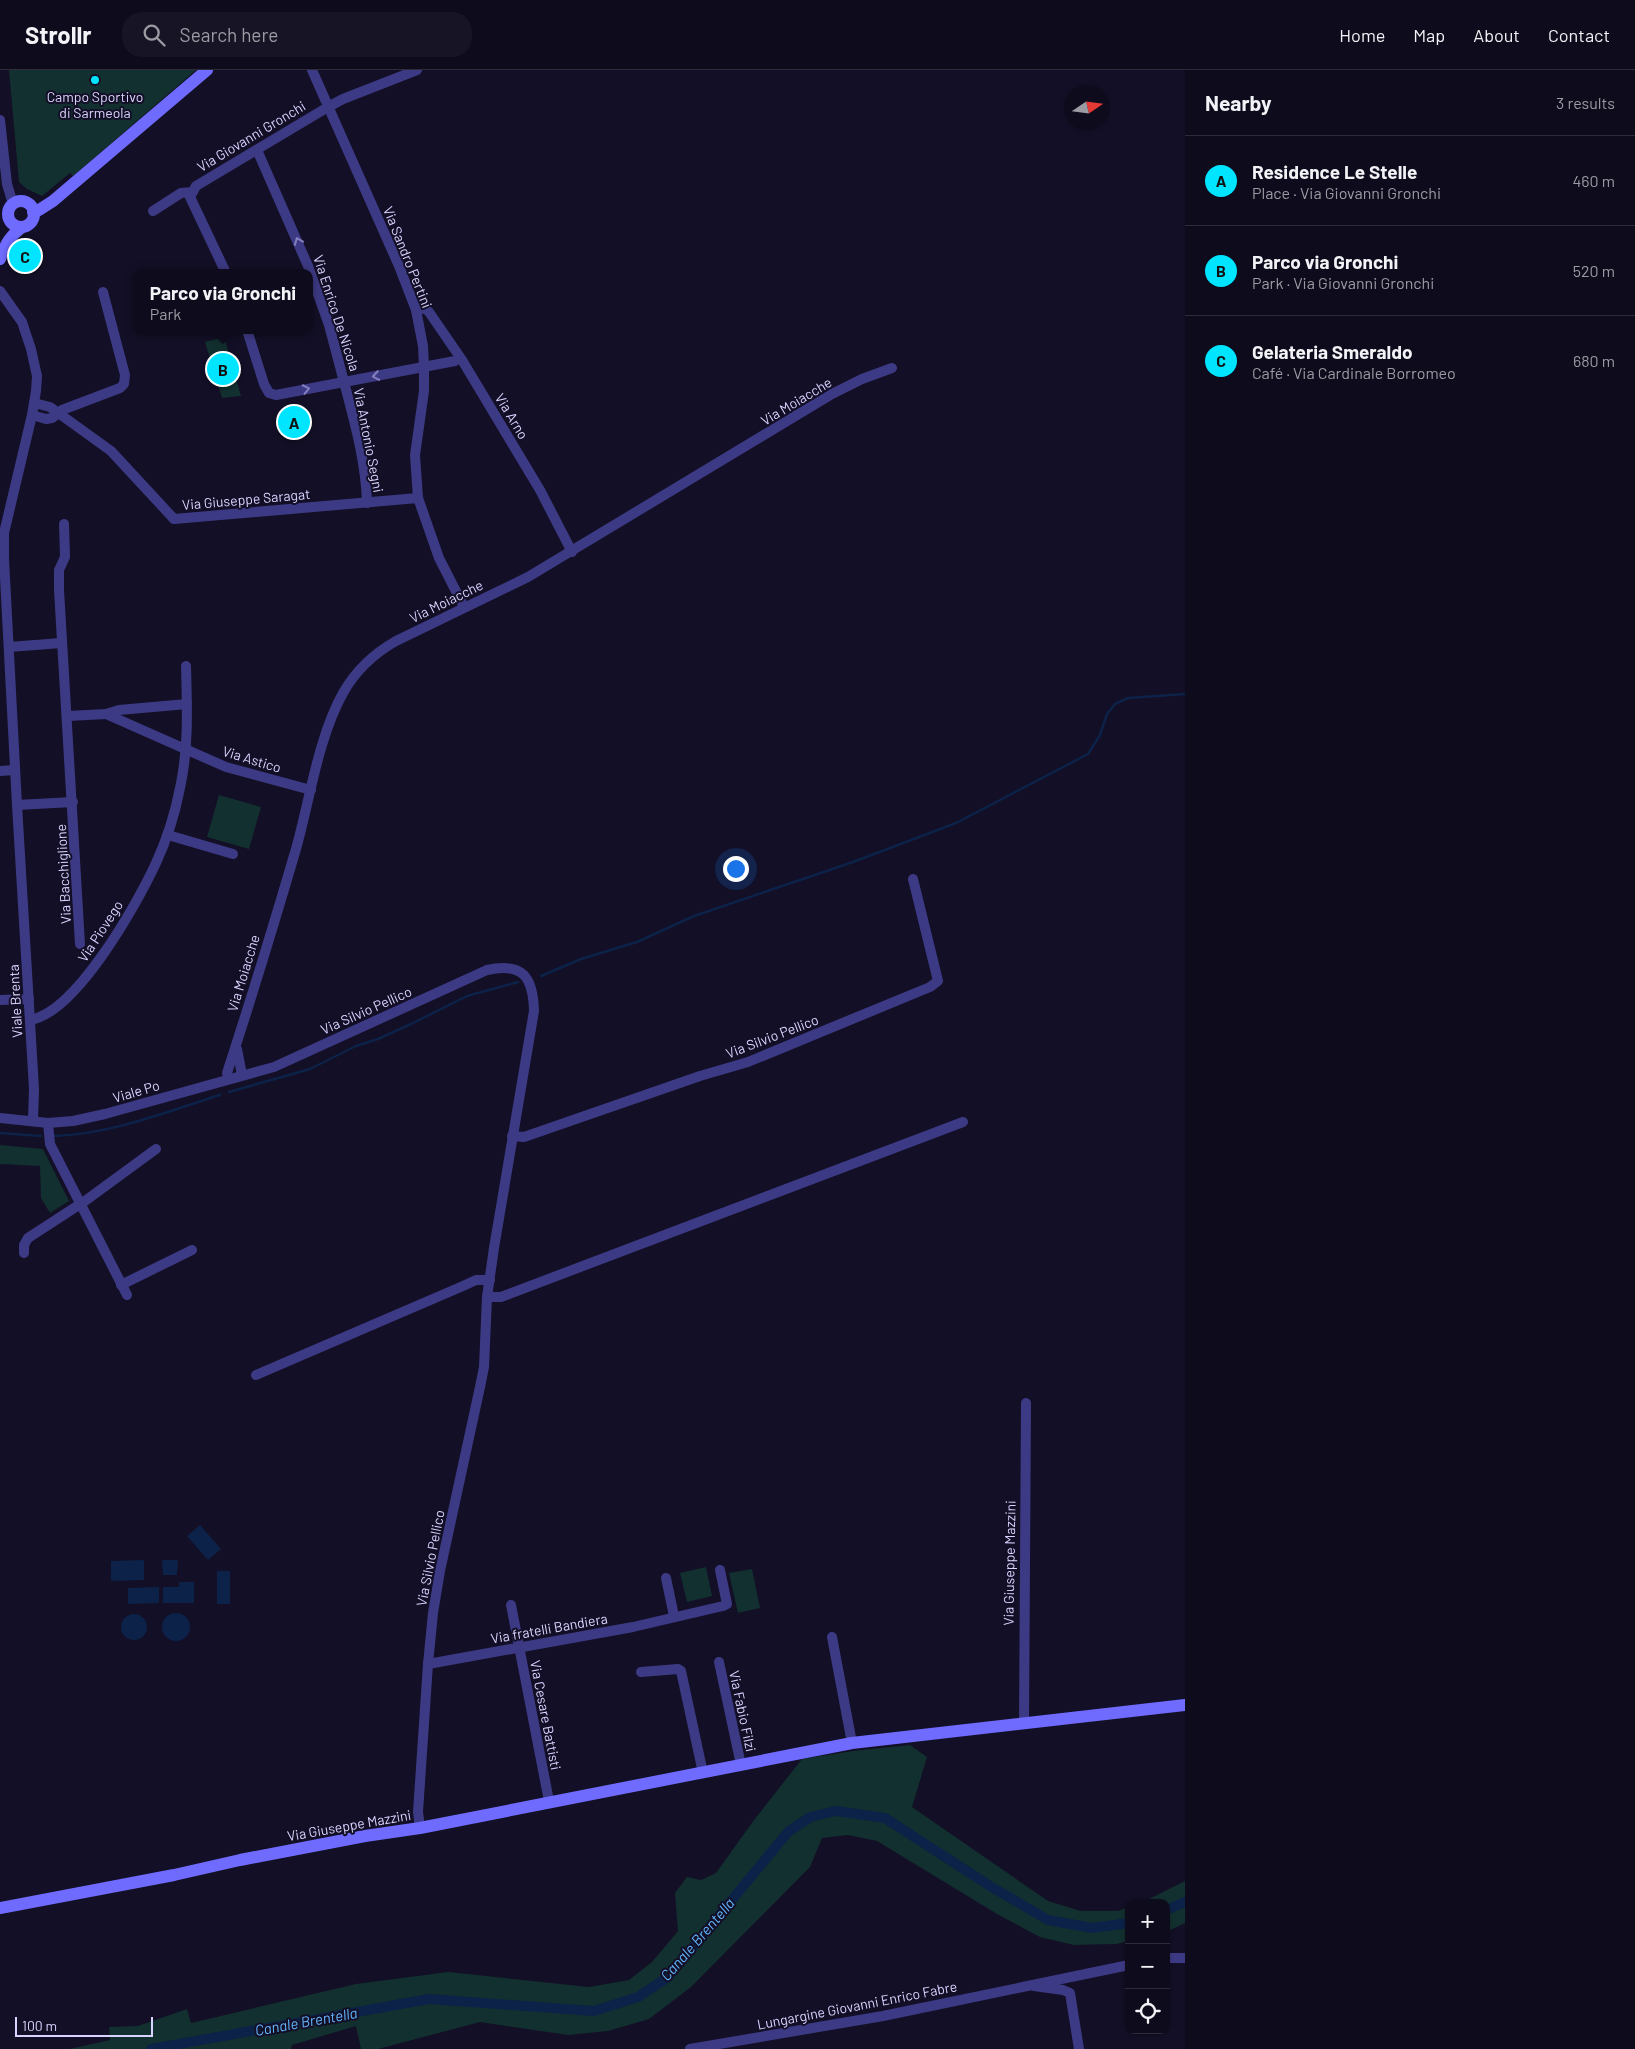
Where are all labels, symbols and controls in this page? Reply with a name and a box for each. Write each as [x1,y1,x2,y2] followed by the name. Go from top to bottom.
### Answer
[122,12,472,57] search box
[25,20,92,49] text: Strollr
[140,21,168,49] icon: search
[180,23,278,46] text: Search here
[1339,24,1385,46] text: Home
[1413,24,1445,46] text: Map
[1473,24,1520,46] text: About
[1548,24,1610,46] text: Contact
[89,74,101,86] marker: Campo Sportivo di Sarmeola
[1065,85,1110,130] north arrow
[47,88,143,121] place label: Campo Sportivo di Sarmeola
[1205,90,1271,115] text: Nearby
[1556,93,1615,112] text: 3 results
[194,97,308,175] street label: Via Giovanni Gronchi
[1252,160,1417,183] text: Residence Le Stelle
[1216,171,1226,190] text: A
[1572,171,1615,190] text: 460 m
[1252,183,1441,202] text: Place · Via Giovanni Gronchi
[380,204,436,310] street label: Via Sandro Pertini
[9,237,41,275] pin: C
[294,237,305,246] one-way arrow
[1252,250,1398,273] text: Parco via Gronchi
[310,253,364,373] street label: Via Enrico De Nicola
[1216,261,1226,280] text: B
[1573,261,1615,280] text: 520 m
[133,269,313,334] popup
[1252,273,1434,292] text: Park · Via Giovanni Gronchi
[150,281,296,304] text: Parco via Gronchi
[150,304,181,323] text: Park
[1252,340,1413,363] text: Gelateria Smeraldo
[207,350,239,388] pin: B
[1216,351,1226,370] text: C
[1573,351,1615,370] text: 680 m
[1252,363,1456,382] text: Café · Via Cardinale Borromeo
[371,371,380,381] one-way arrow
[758,373,834,429] street label: Via Moiacche
[302,384,311,394] one-way arrow
[351,386,387,494] street label: Via Antonio Segni
[492,390,532,442] street label: Via Arno
[278,403,310,441] pin: A
[181,485,311,513] street label: Via Giuseppe Saragat
[407,576,485,626] street label: Via Moiacche
[221,742,283,776] street label: Via Astico
[52,824,74,924] street label: Via Bacchiglione
[723,856,749,882] your location
[74,897,126,965] street label: Via Piovego
[223,932,263,1014] street label: Via Moiacche
[5,964,25,1038] street label: Viale Brenta
[318,982,414,1038] street label: Via Silvio Pellico
[723,1011,821,1061] street label: Via Silvio Pellico
[111,1076,161,1106] street label: Viale Po
[999,1500,1019,1626] street label: Via Giuseppe Mazzini
[412,1508,448,1608] street label: Via Silvio Pellico
[489,1609,609,1647] street label: Via fratelli Bandiera
[527,1659,565,1771] street label: Via Cesare Battisti
[726,1669,760,1753] street label: Via Fabio Filzi
[286,1806,412,1844] street label: Via Giuseppe Mazzini
[656,1894,738,1984] water label: Canale Brentella
[1125,1899,1170,2034] map controls
[1125,1899,1170,1944] button: +
[1125,1944,1170,1989] button: −
[756,1977,958,2033] street label: Lungargine Giovanni Enrico Fabre
[1125,1989,1170,2034] button: locate
[253,2003,359,2039] water label: Canale Brentella
[15,2014,152,2037] scale bar
[22,2017,57,2034] text: 100 m

